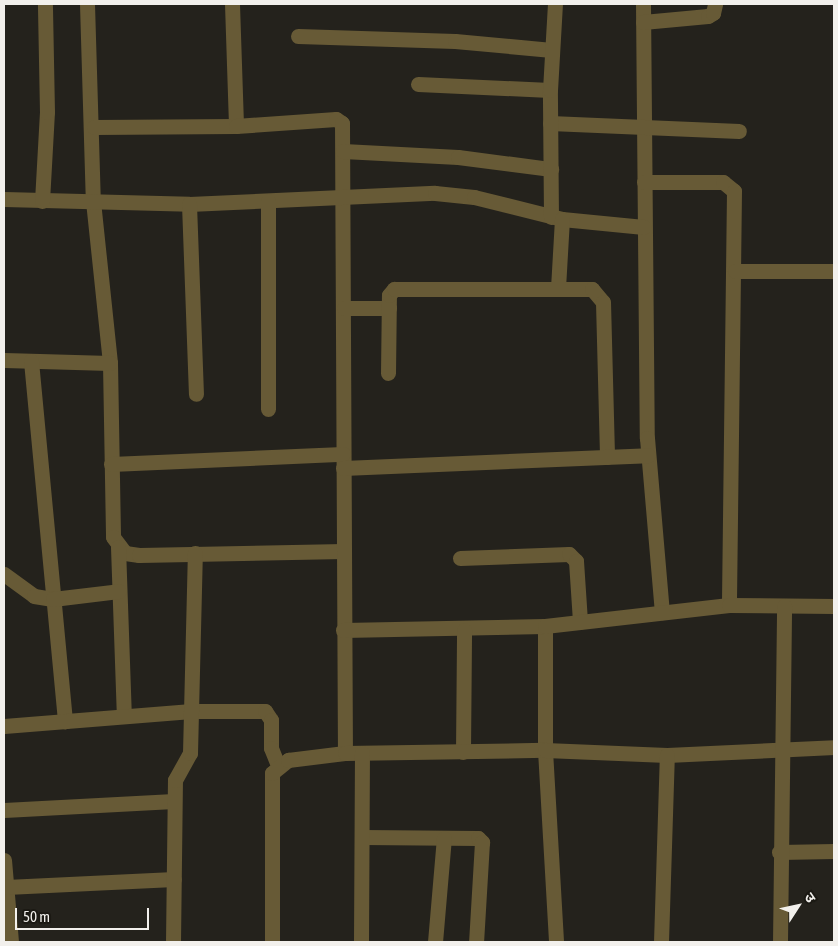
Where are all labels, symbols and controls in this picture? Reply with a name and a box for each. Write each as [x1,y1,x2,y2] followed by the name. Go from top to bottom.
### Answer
[773,881,823,931] north arrow
[801,889,819,905] text: उ
[18,898,151,930] scale bar
[23,908,50,925] text: 50 m

